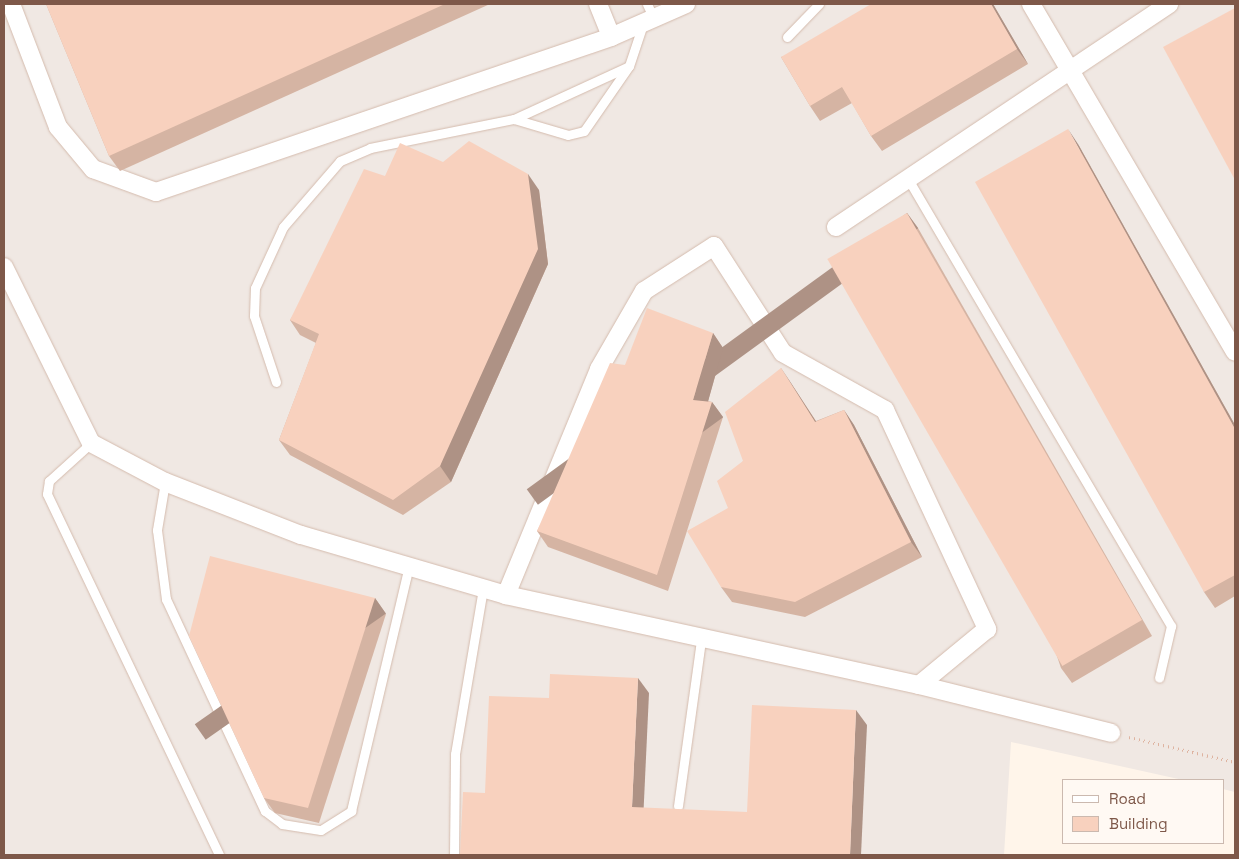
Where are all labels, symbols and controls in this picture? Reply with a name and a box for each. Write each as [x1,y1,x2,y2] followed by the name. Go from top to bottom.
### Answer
[1062,779,1224,844] legend
[1109,789,1146,808] text: Road
[1109,814,1168,833] text: Building

